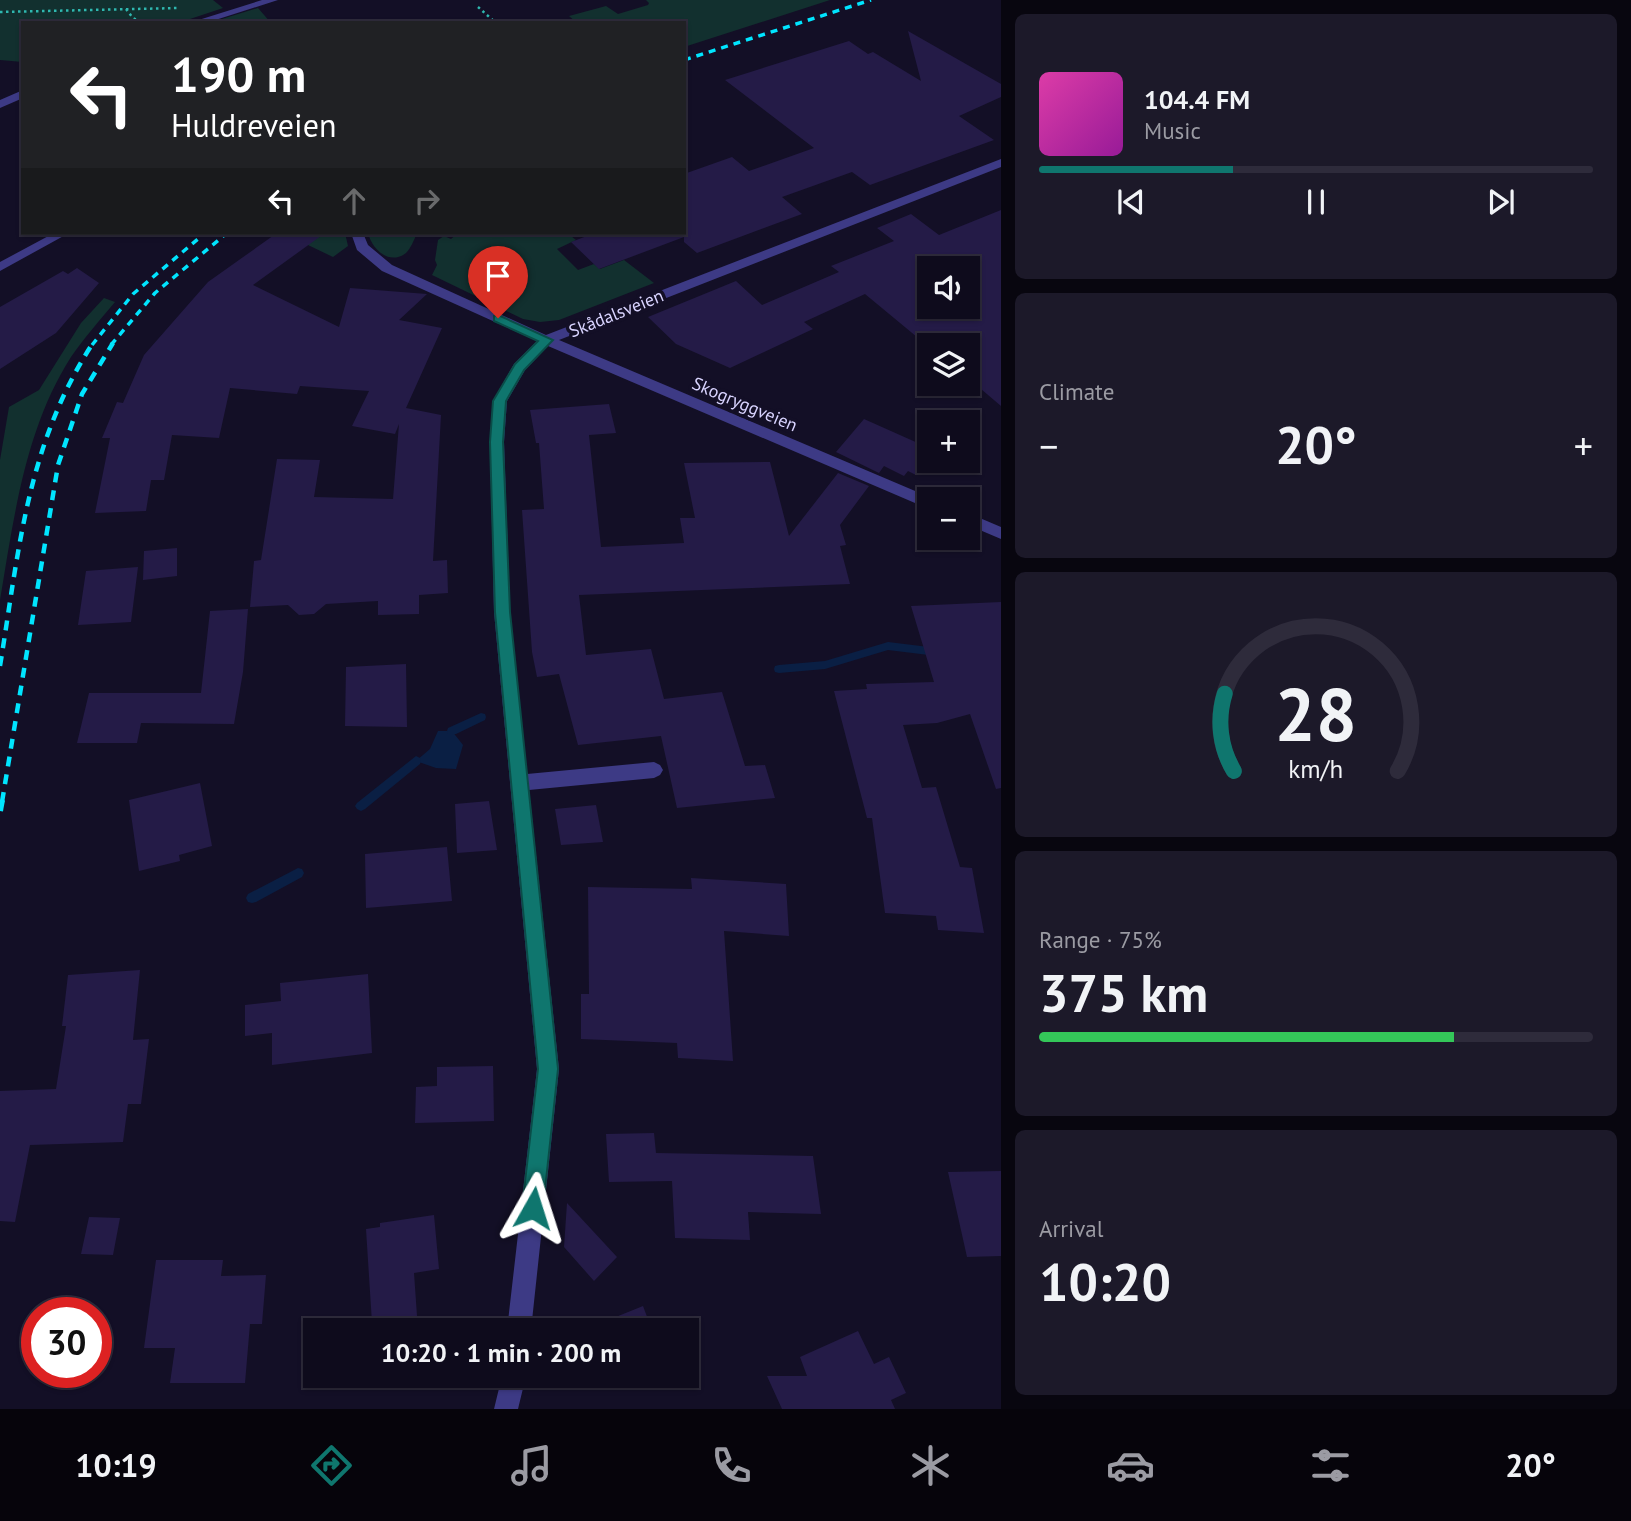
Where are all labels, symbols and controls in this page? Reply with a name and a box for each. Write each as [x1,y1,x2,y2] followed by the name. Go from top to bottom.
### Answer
[171,42,306,106] text: 190 m
[56,49,147,140] icon: left
[1144,83,1250,116] text: 104.4 FM
[171,104,336,146] text: Huldreveien
[1144,116,1201,145] text: Music
[262,182,300,220] icon: left
[335,182,373,220] icon: ahead
[408,182,446,220] icon: right
[1112,183,1150,221] icon: previous
[1297,183,1335,221] icon: pause
[1482,183,1520,221] icon: next
[468,246,528,318] pin
[917,256,980,550] map controls
[917,256,980,319] button: sound
[479,257,517,295] icon: arrive
[565,284,667,342] street label: Skådalsveien
[917,333,980,396] button: layers
[689,371,801,437] street label: Skogryggveien
[1039,377,1114,406] text: Climate
[917,410,980,473] button: +
[1275,411,1357,478] text: 20°
[1039,421,1058,470] text: −
[1574,421,1593,470] text: +
[917,487,980,550] button: −
[1275,667,1357,761] text: 28
[1289,752,1343,784] text: km/h
[1039,925,1162,954] text: Range · 75%
[1039,959,1208,1026] text: 375 km
[496,1171,570,1245] position arrow
[1039,1214,1103,1243] text: Arrival
[1039,1248,1171,1315] text: 10:20
[21,1297,112,1388] speed limit sign: 30
[381,1336,621,1369] text: 10:20 · 1 min · 200 m
[307,1441,356,1490] icon: directions
[507,1441,556,1490] icon: music
[707,1441,756,1490] icon: phone
[906,1441,955,1490] icon: climate
[1106,1441,1155,1490] icon: car
[1306,1441,1355,1490] icon: filters
[75,1444,157,1486] text: 10:19
[1505,1444,1556,1486] text: 20°

